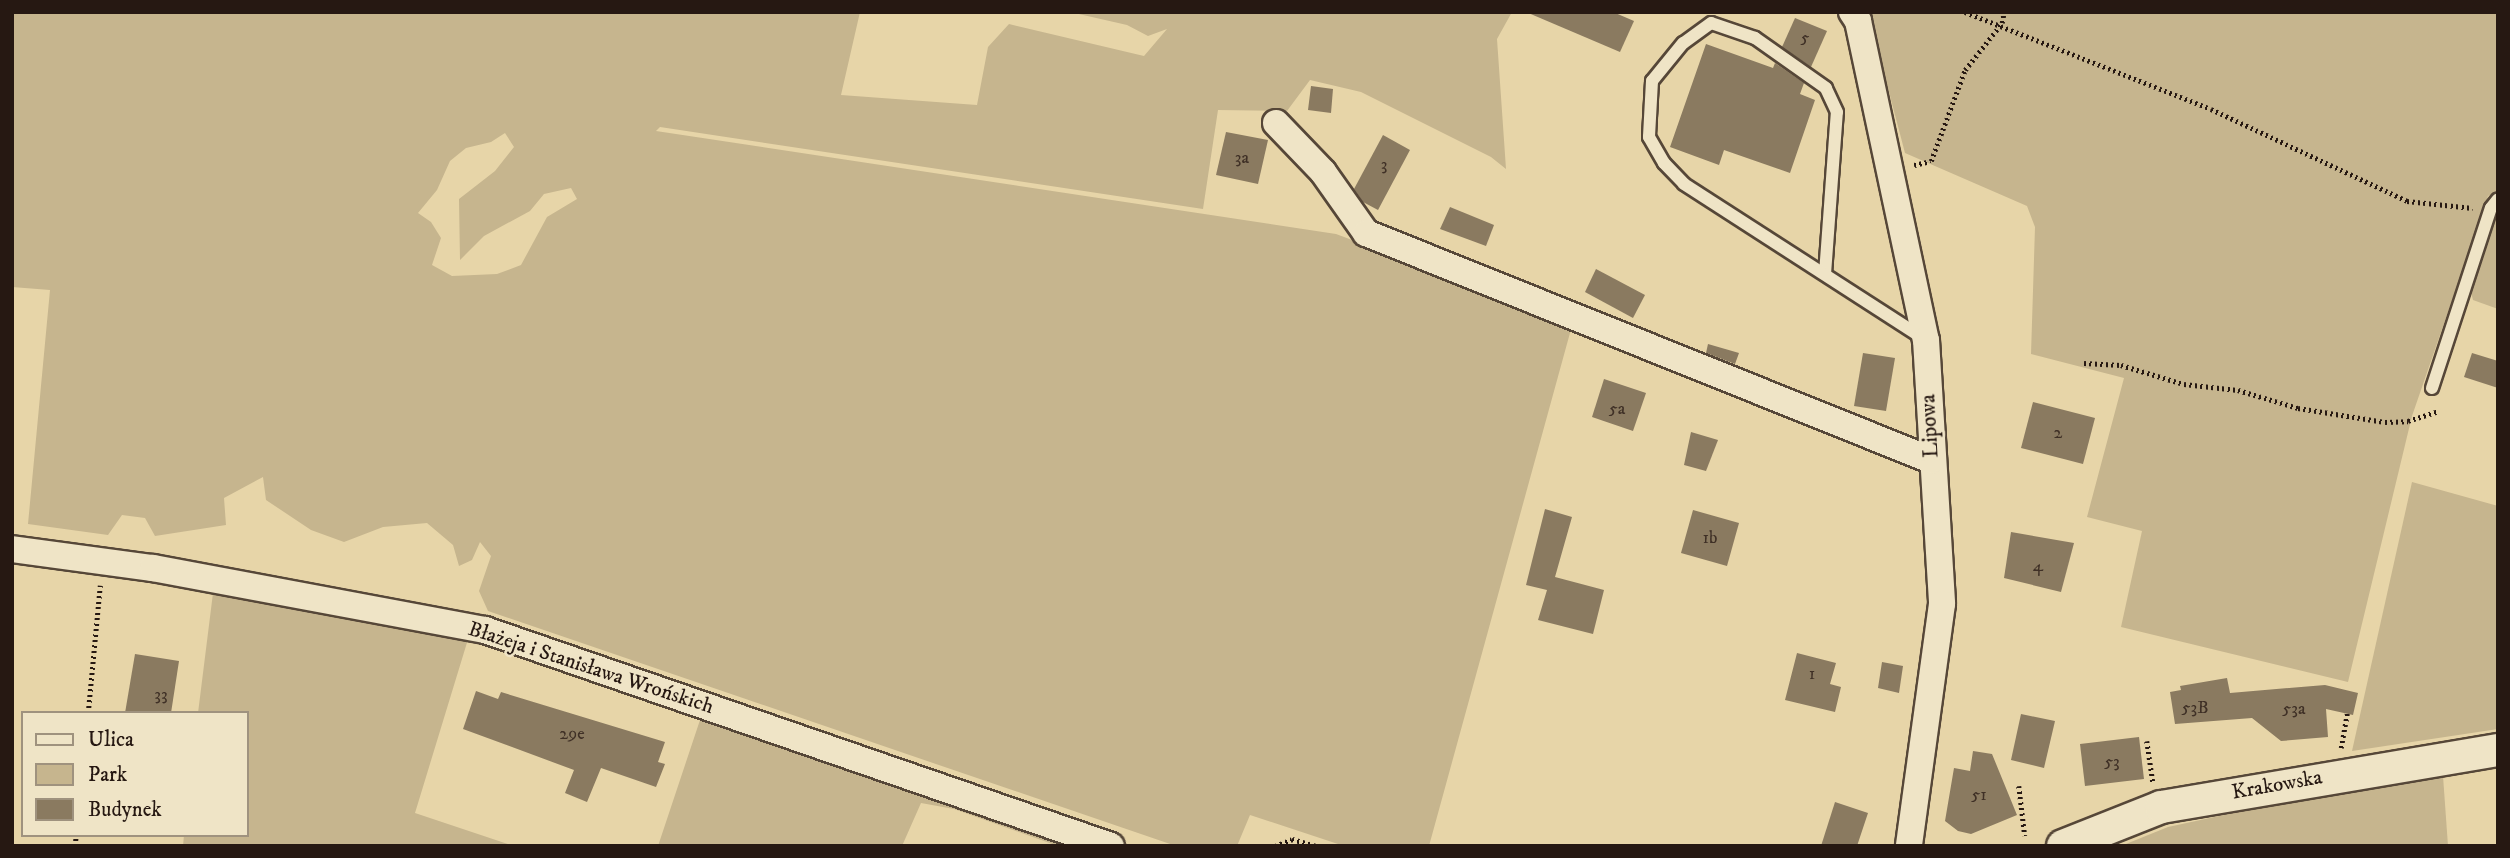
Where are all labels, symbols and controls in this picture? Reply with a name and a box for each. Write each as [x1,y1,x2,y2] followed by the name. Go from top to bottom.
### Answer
[1801,27,1809,49] house number: 5
[1235,147,1249,169] house number: 3a
[1381,154,1387,176] house number: 3
[1916,394,1944,458] street label: Lipowa
[1609,398,1625,420] house number: 5a
[2054,422,2062,444] house number: 2
[1702,527,1718,549] house number: 1b
[2033,555,2043,577] house number: 4
[465,616,717,720] street label: Błażeja i Stanisława Wrońskich
[1809,663,1815,685] house number: 1
[154,684,168,706] house number: 33
[2181,697,2209,719] house number: 53B
[2282,698,2306,720] house number: 53a
[21,711,248,837] legend
[559,723,585,745] house number: 29e
[88,727,134,753] text: Ulica
[2104,751,2120,773] house number: 53
[88,762,127,788] text: Park
[2230,765,2324,805] street label: Krakowska
[1971,784,1987,806] house number: 51
[88,797,162,823] text: Budynek

